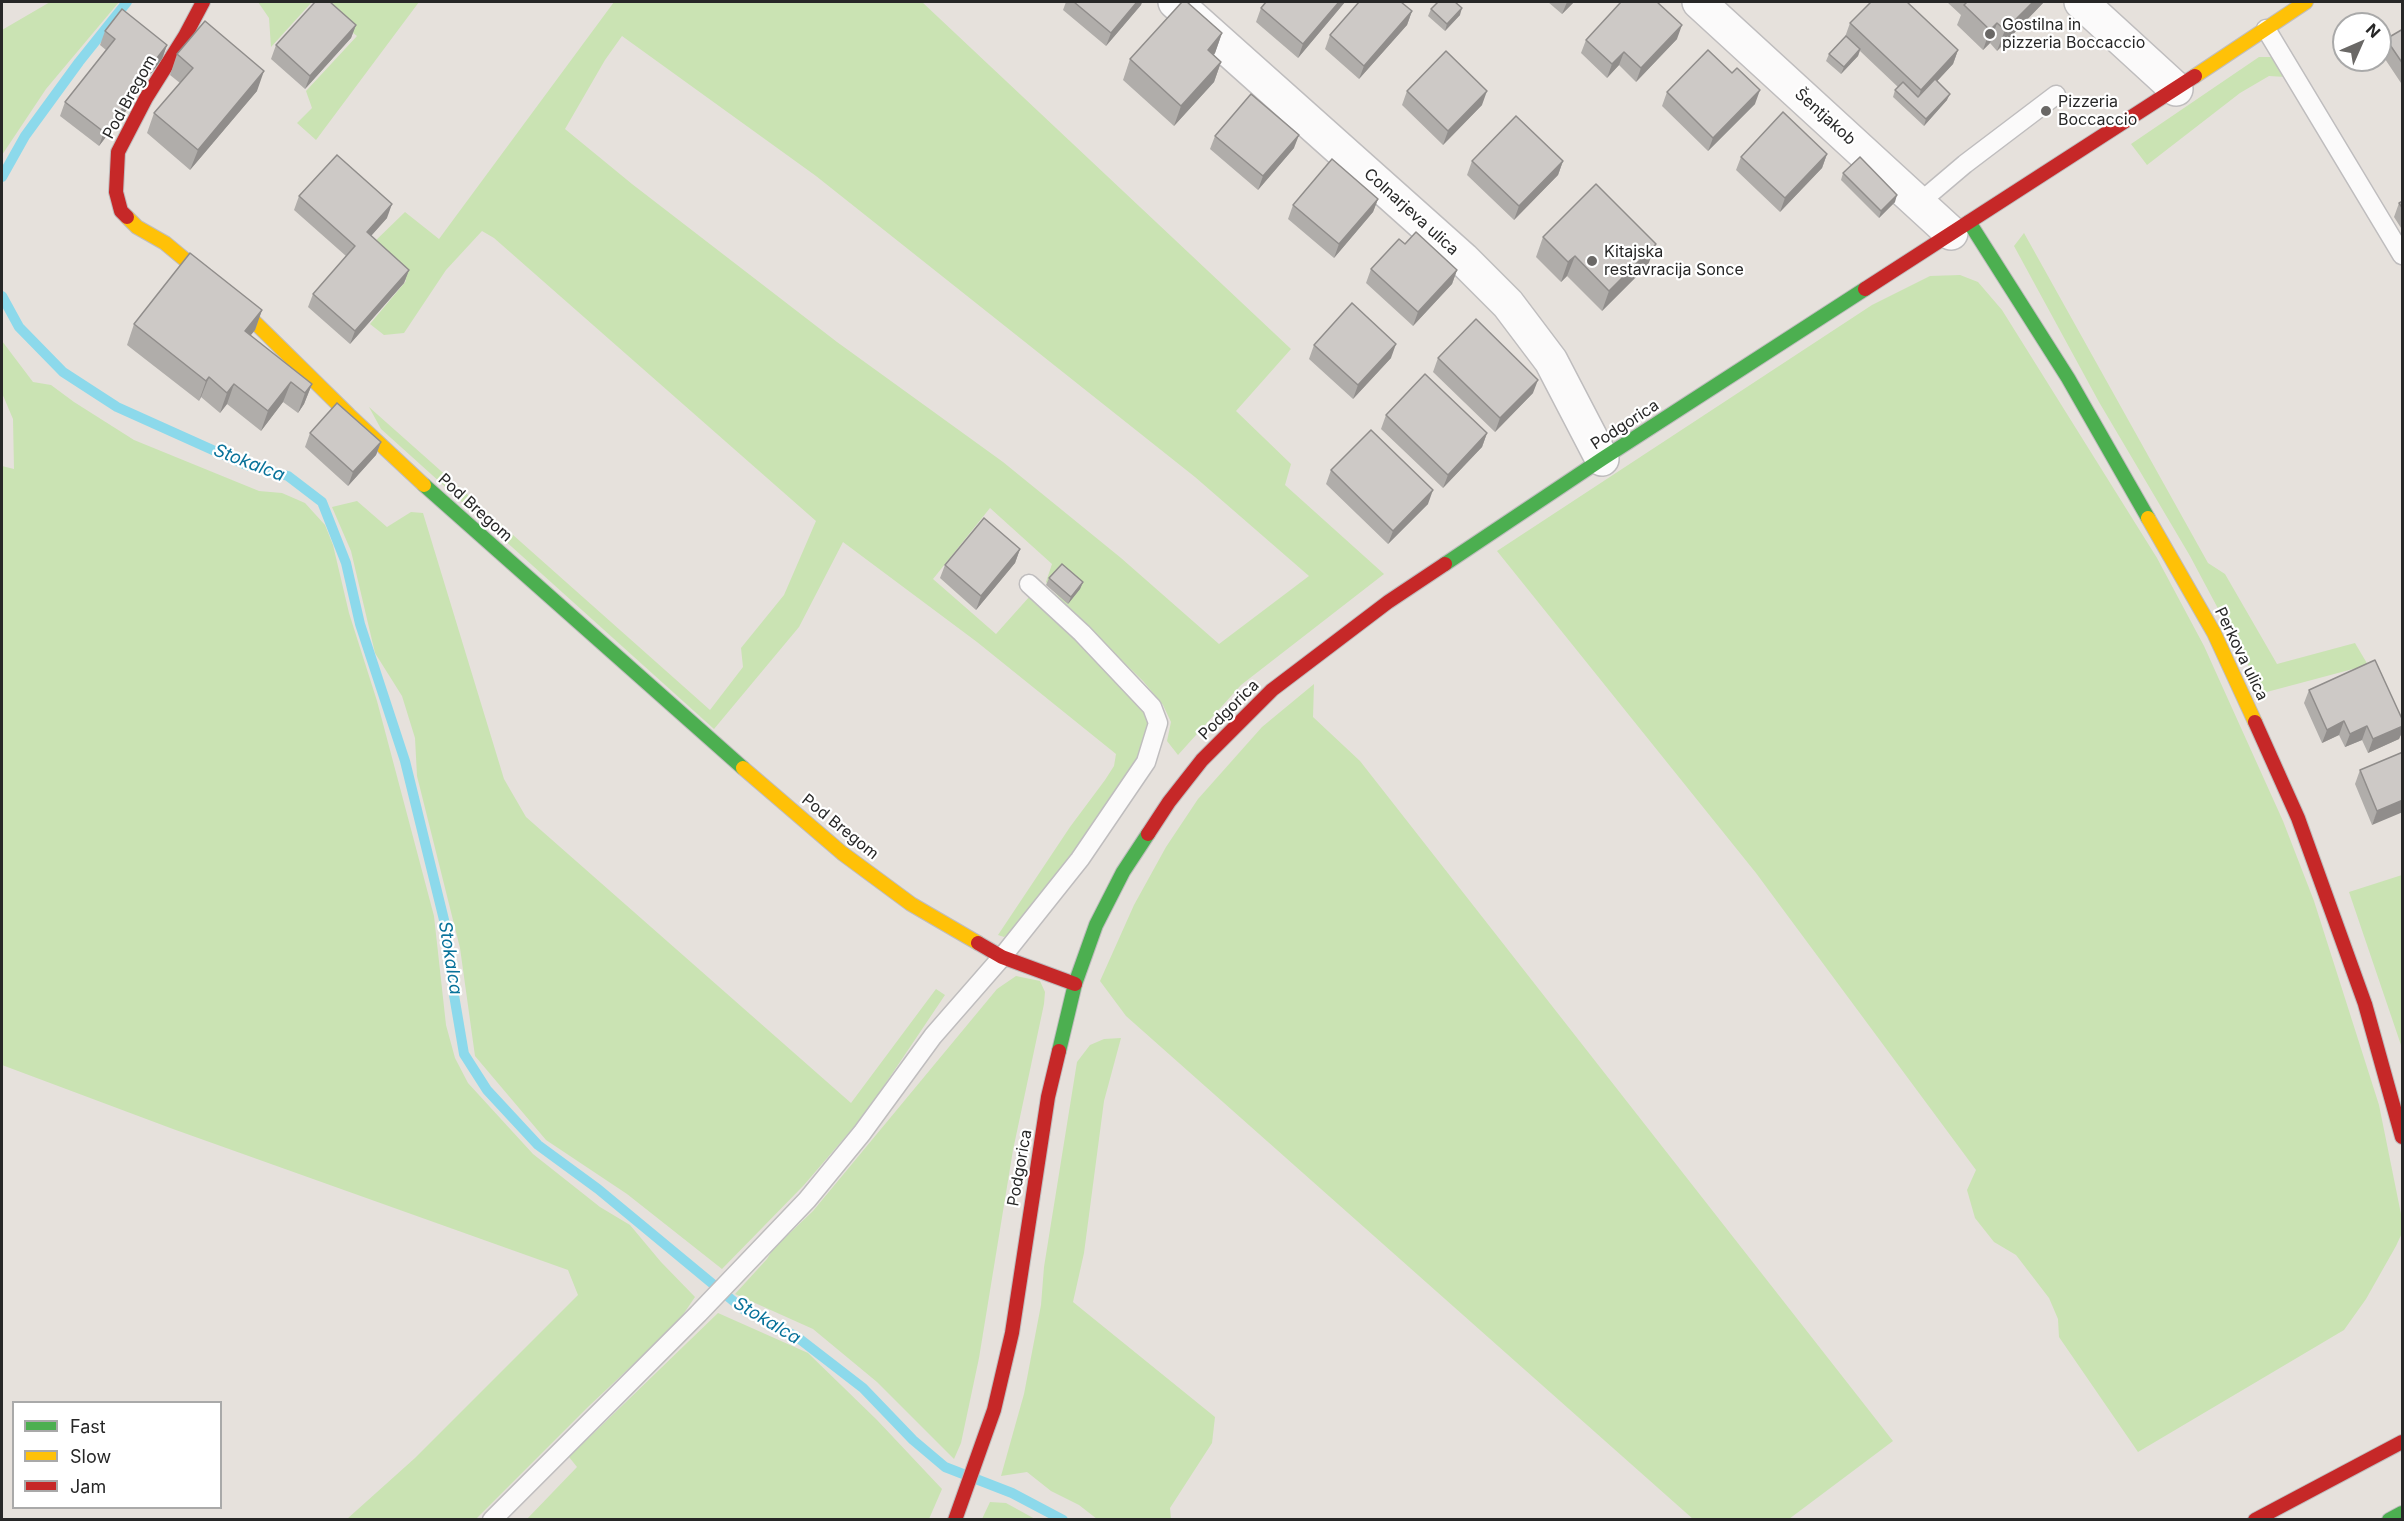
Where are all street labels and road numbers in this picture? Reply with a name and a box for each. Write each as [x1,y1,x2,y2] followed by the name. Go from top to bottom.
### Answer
[99,52,161,142] street label: Pod Bregom
[1791,85,1859,149] street label: Šentjakob
[1360,165,1462,259] street label: Colnarjeva ulica
[1587,396,1663,454] street label: Podgorica
[434,470,516,546] street label: Pod Bregom
[2210,604,2272,704] street label: Perkova ulica
[1195,676,1263,744] street label: Podgorica
[798,790,882,864] street label: Pod Bregom
[1004,1128,1036,1208] street label: Podgorica

